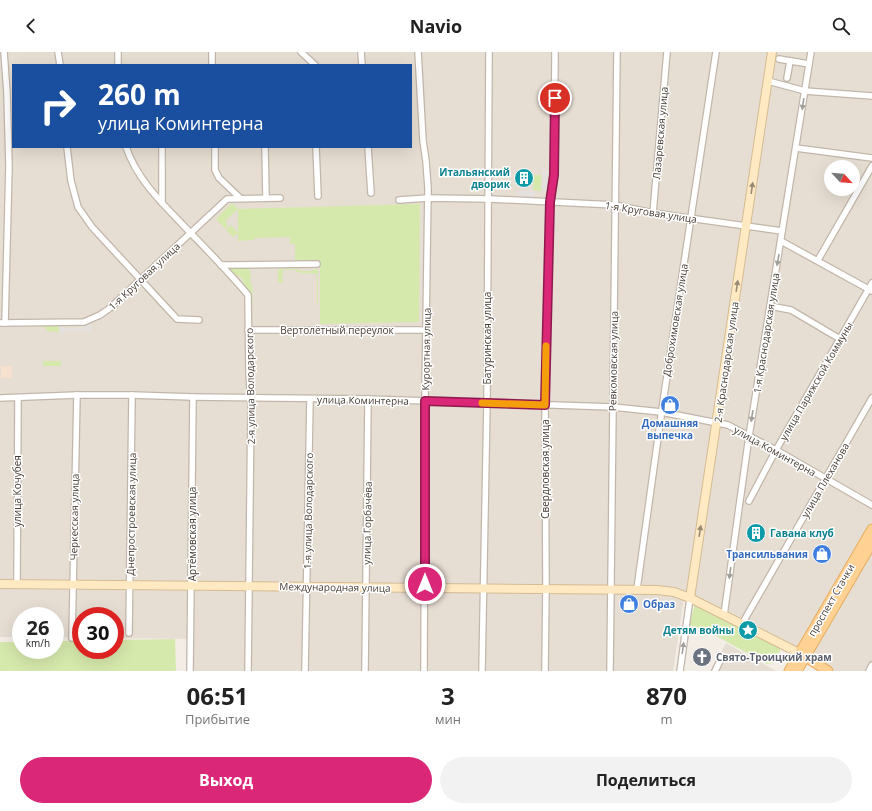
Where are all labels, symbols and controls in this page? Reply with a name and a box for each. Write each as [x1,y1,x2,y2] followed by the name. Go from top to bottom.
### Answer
[410,14,462,38] text: Navio
[20,15,42,37] icon: back
[830,15,852,37] icon: search
[98,75,181,113] text: 260 m
[32,80,84,132] icon: right
[538,81,572,115] pin
[649,86,671,180] street label: Лазаревская улица
[544,87,566,109] icon: arrive
[800,98,806,110] one-way arrow
[98,111,264,135] text: улица Коминтерна
[824,160,860,196] north arrow
[824,160,860,196] map controls
[439,165,511,191] place label: Итальянский дворик
[513,167,535,189] building icon: Итальянский дворик
[749,182,755,194] one-way arrow
[604,198,698,226] street label: 1-я Круговая улица
[105,239,183,313] street label: 1-я Круговая улица
[774,254,780,266] one-way arrow
[659,263,691,377] street label: Доброхимовская улица
[750,272,782,394] street label: 1-я Краснодарская улица
[734,280,740,292] one-way arrow
[480,292,494,384] street label: Батуринская улица
[711,301,741,423] street label: 2-я Краснодарская улица
[418,307,434,391] street label: Курортная улица
[605,311,621,411] street label: Ревкомовская улица
[776,319,856,443] street label: улица Парижской Коммуны
[280,323,395,337] street label: Вертолётный переулок
[242,328,258,444] street label: 2-я улица Володарского
[317,392,409,408] street label: улица Коминтерна
[659,394,681,416] shop icon: Домашняя выпечка
[749,410,755,422] one-way arrow
[642,416,698,442] place label: Домашняя выпечка
[538,419,552,519] street label: Свердловская улица
[731,423,819,479] street label: улица Коминтерна
[798,440,852,520] street label: улица Плеханова
[123,453,139,575] street label: Днепростроевская улица
[300,453,316,569] street label: 1-я улица Володарского
[10,455,24,527] street label: улица Кочубея
[66,473,82,561] street label: Черкесская улица
[359,481,375,565] street label: улица Горбачёва
[185,487,199,581] street label: Артёмовская улица
[745,522,767,544] building icon: Гавана клуб
[697,525,703,537] one-way arrow
[770,526,834,540] place label: Гавана клуб
[811,543,833,565] shop icon: Трансильвания
[726,547,808,561] place label: Трансильвания
[805,561,857,639] street label: проспект Стачки
[404,563,446,605] position arrow
[727,567,733,579] one-way arrow
[279,579,391,595] street label: Международная улица
[618,593,640,615] shop icon: Образ
[643,597,676,611] place label: Образ
[72,607,124,659] speed limit sign: 30
[27,614,49,641] text: 26
[737,619,759,641] place icon: Детям войны
[663,623,734,637] place label: Детям войны
[26,636,50,650] text: km/h
[680,642,686,654] one-way arrow
[691,646,713,668] church icon: Свято-Троицкий храм
[716,650,832,664] place label: Свято-Троицкий храм
[187,679,248,712] text: 06:51
[441,679,455,712] text: 3
[646,679,687,712] text: 870
[185,710,250,728] text: Прибытие
[435,710,461,728] text: мин
[660,710,673,728] text: m
[20,757,432,803] button: Выход
[440,757,852,803] button: Поделиться

